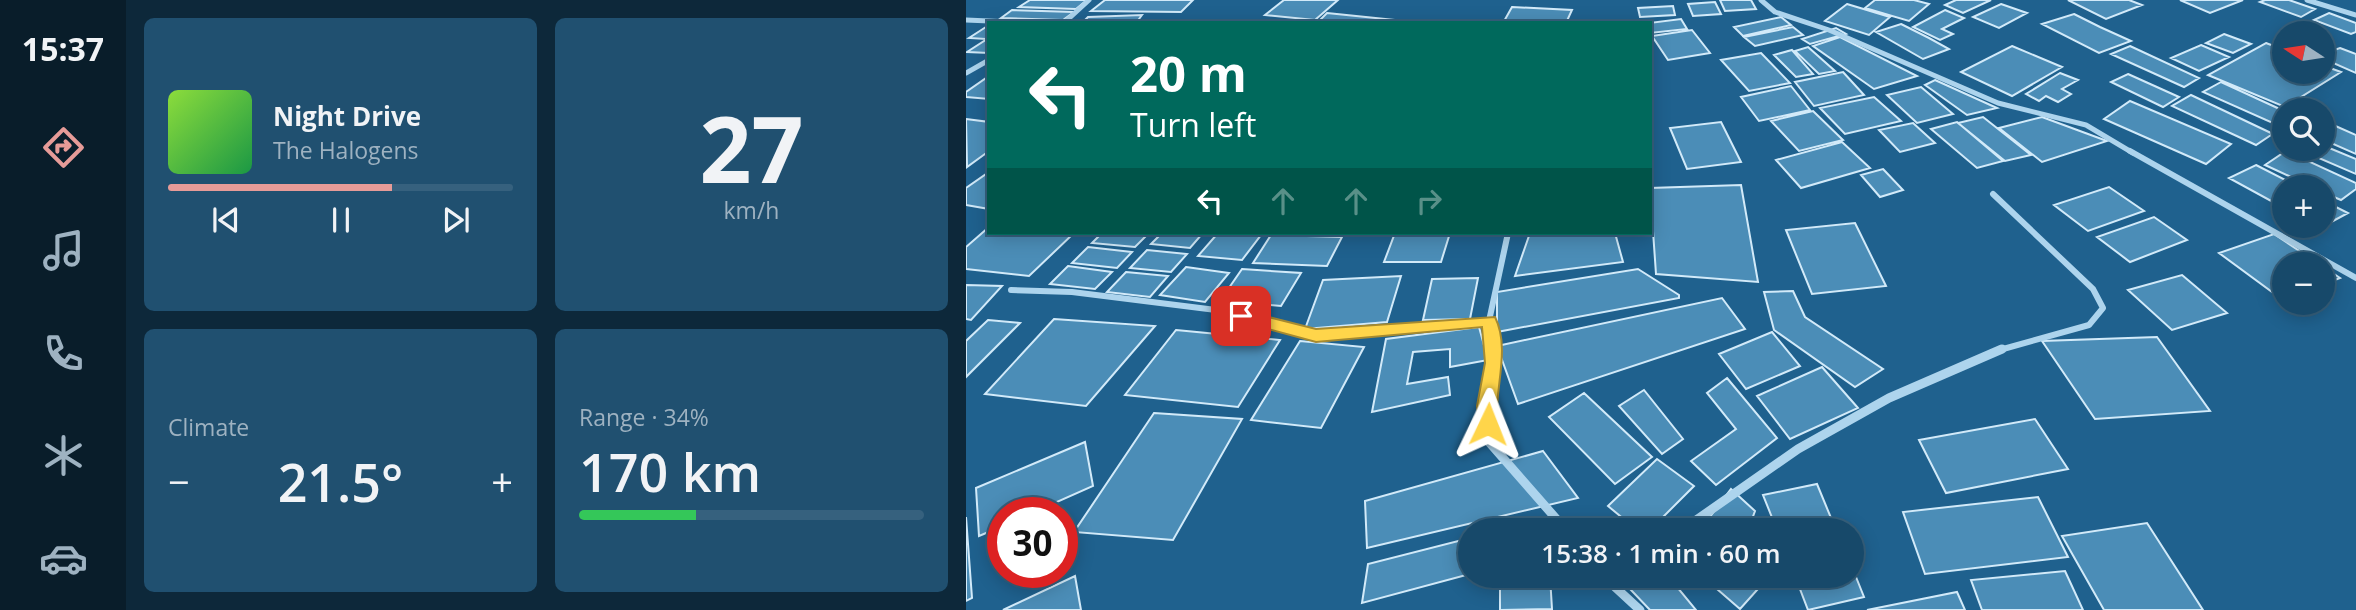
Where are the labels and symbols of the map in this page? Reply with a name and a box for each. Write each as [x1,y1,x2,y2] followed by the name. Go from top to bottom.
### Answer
[2272,21,2334,84] north arrow
[1211,286,1271,346] pin
[1451,387,1525,461] position arrow
[987,497,1078,588] speed limit sign: 30

